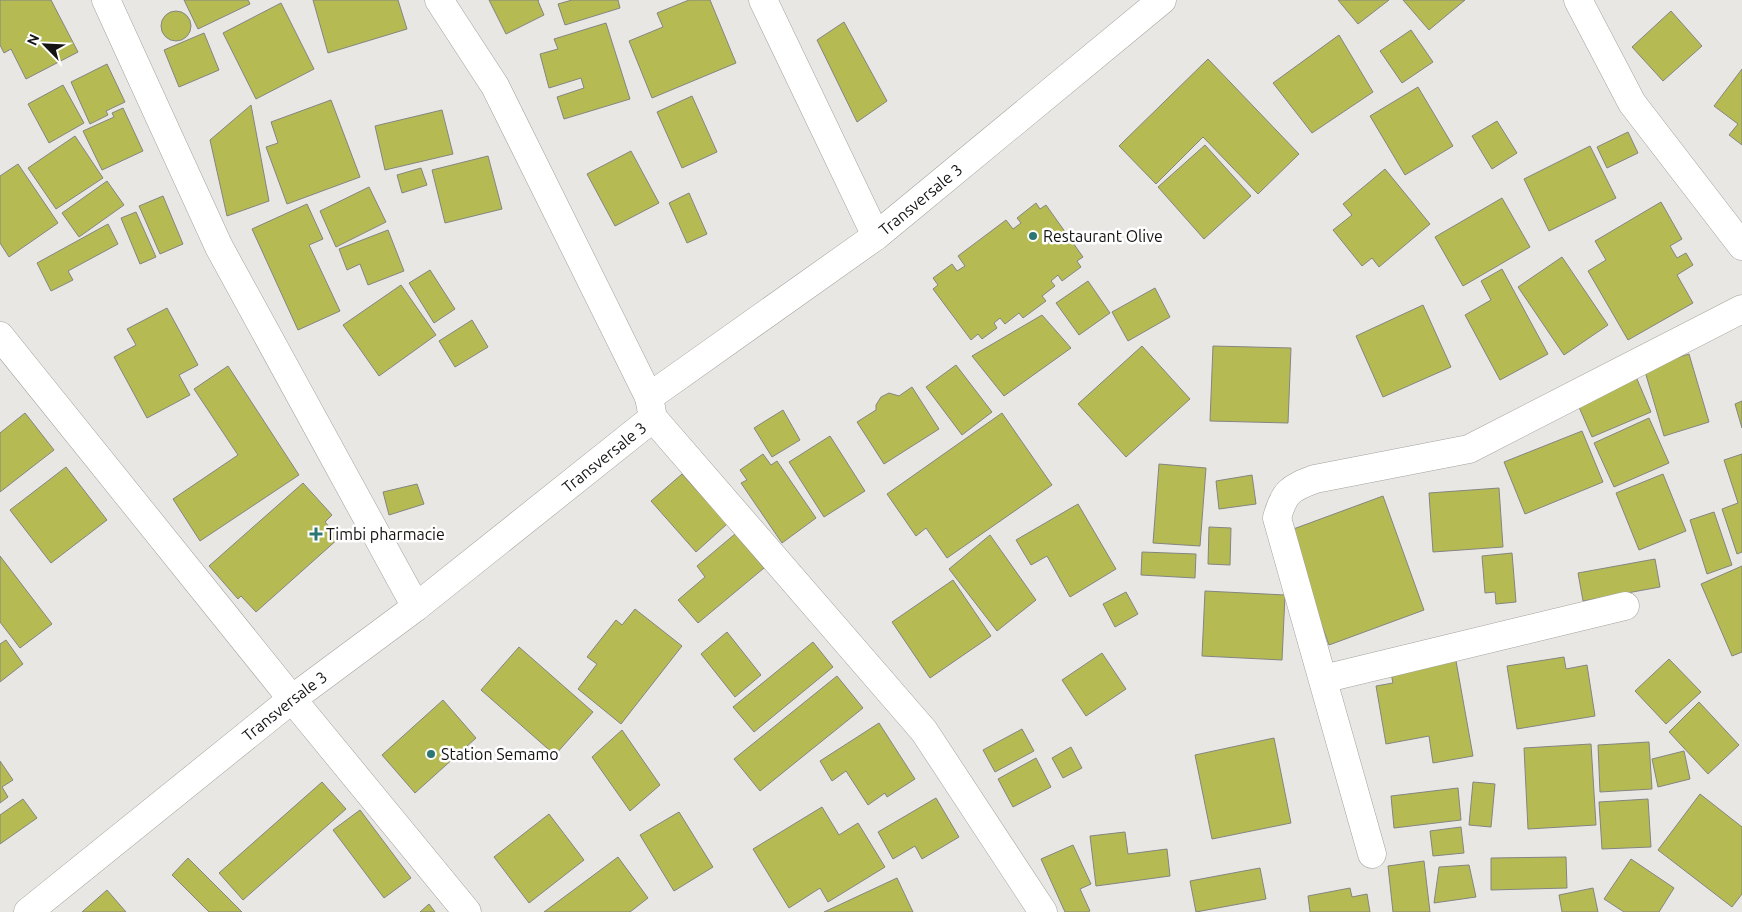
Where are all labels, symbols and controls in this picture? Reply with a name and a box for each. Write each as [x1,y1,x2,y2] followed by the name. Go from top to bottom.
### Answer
[20,20,70,70] north arrow
[24,32,43,48] text: N
[875,160,966,239] street label: Transversale 3
[1043,227,1163,245] place label: Restaurant Olive
[1027,230,1039,242] marker: Restaurant Olive
[558,418,650,496] street label: Transversale 3
[326,525,445,543] place label: Timbi pharmacie
[310,528,322,540] marker: Timbi pharmacie
[239,667,330,745] street label: Transversale 3
[441,745,559,763] place label: Station Semamo
[425,748,437,760] marker: Station Semamo

